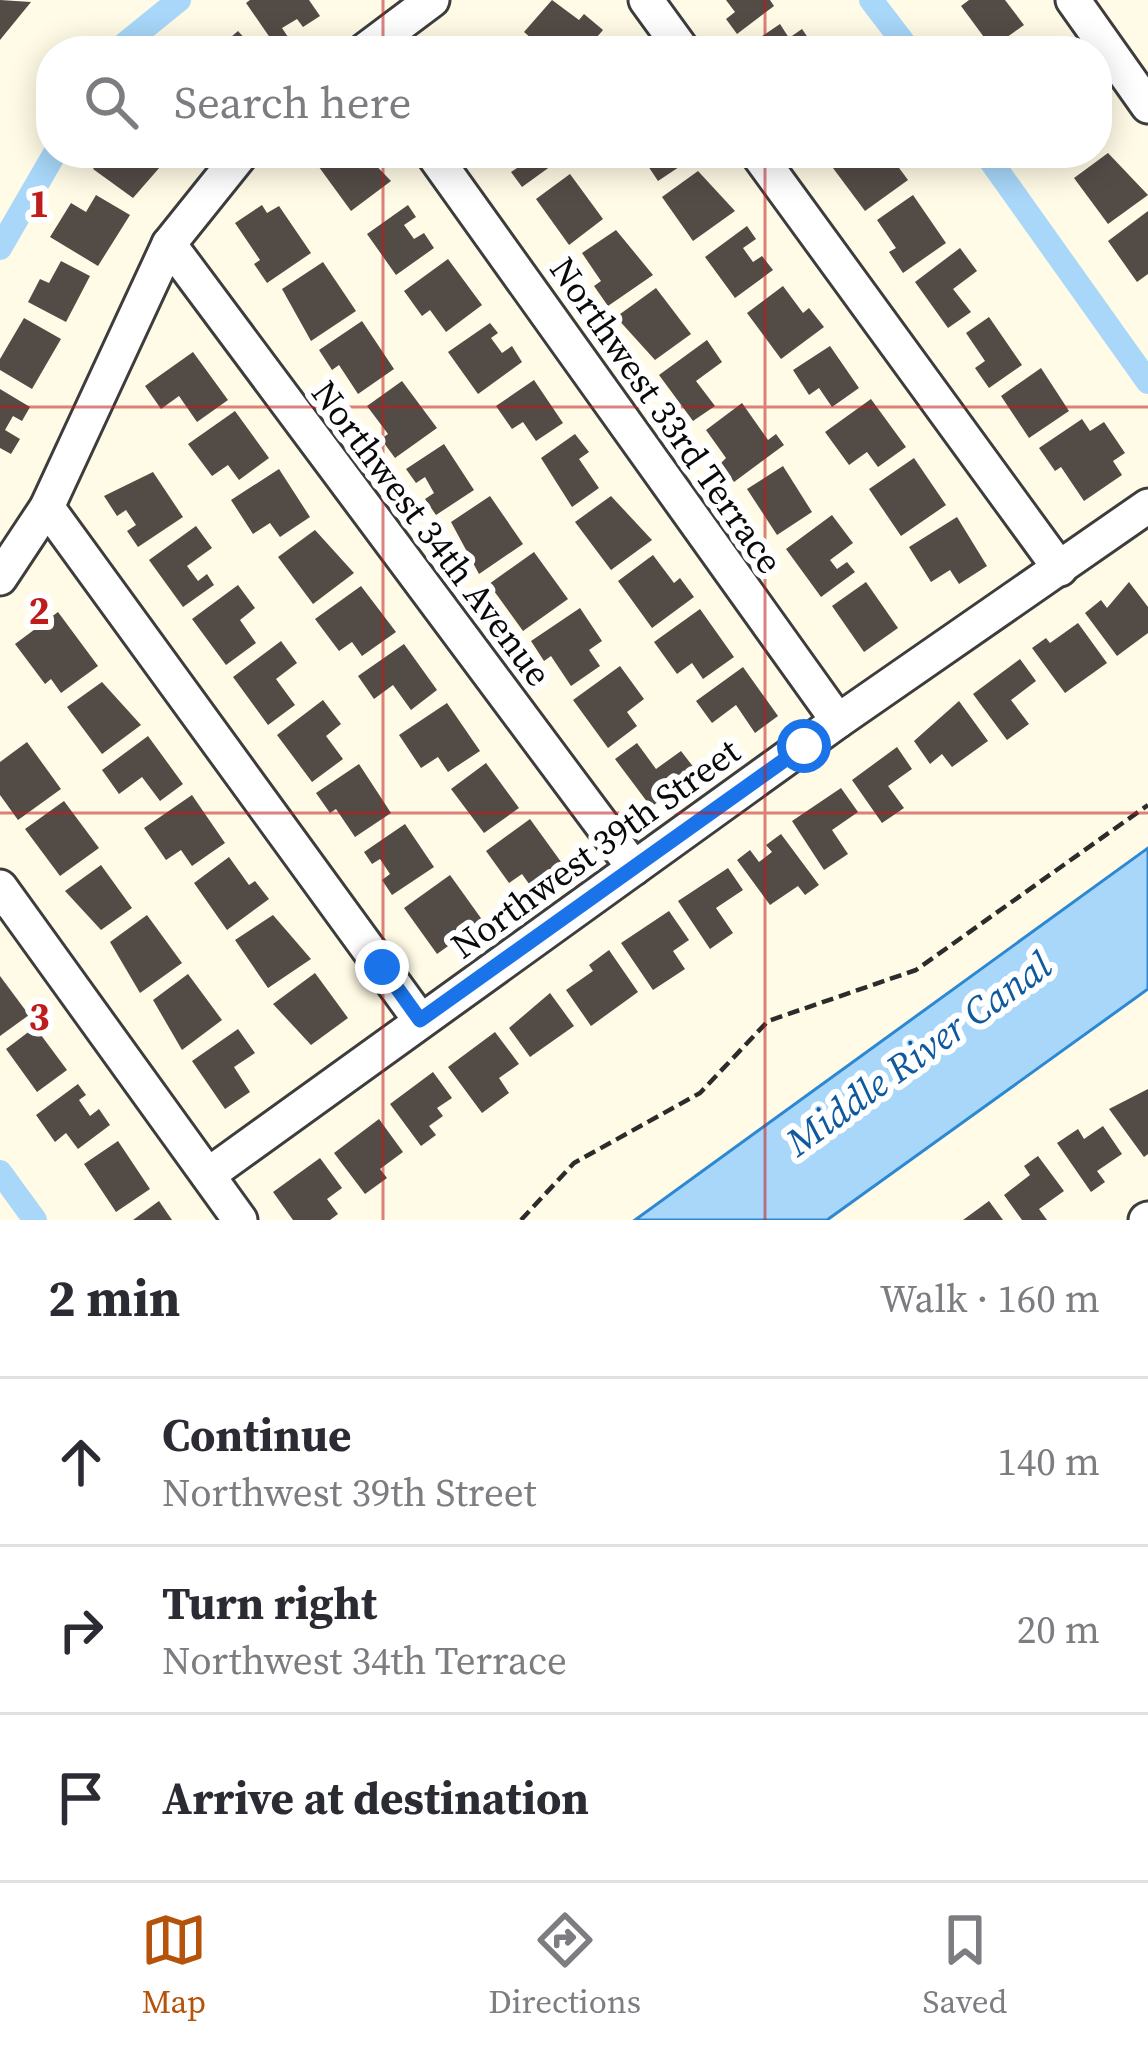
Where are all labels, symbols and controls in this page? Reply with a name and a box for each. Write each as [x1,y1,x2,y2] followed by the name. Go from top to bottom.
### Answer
[36,36,1112,168] search box
[78,69,144,135] icon: search
[174,71,411,133] text: Search here
[28,177,50,230] text: 1
[539,247,794,583] street label: Northwest 33rd Terrace
[300,371,563,696] street label: Northwest 34th Avenue
[28,584,50,637] text: 2
[777,719,831,773] route start
[441,727,750,970] street label: Northwest 39th Street
[774,939,1062,1168] water label: Middle River Canal
[355,940,409,994] route end
[28,990,50,1043] text: 3
[48,1263,180,1333] text: 2 min
[880,1272,1100,1325] text: Walk · 160 m
[162,1404,351,1466] text: Continue
[48,1429,114,1495] icon: ahead
[997,1435,1100,1488] text: 140 m
[162,1466,536,1519] text: Northwest 39th Street
[162,1572,377,1634] text: Turn right
[48,1597,114,1663] icon: right
[1017,1603,1100,1656] text: 20 m
[162,1634,567,1687] text: Northwest 34th Terrace
[48,1765,114,1831] icon: arrive
[162,1767,589,1829] text: Arrive at destination
[141,1907,207,2024] tab: Map
[488,1907,641,2024] tab: Directions
[923,1907,1007,2024] tab: Saved

